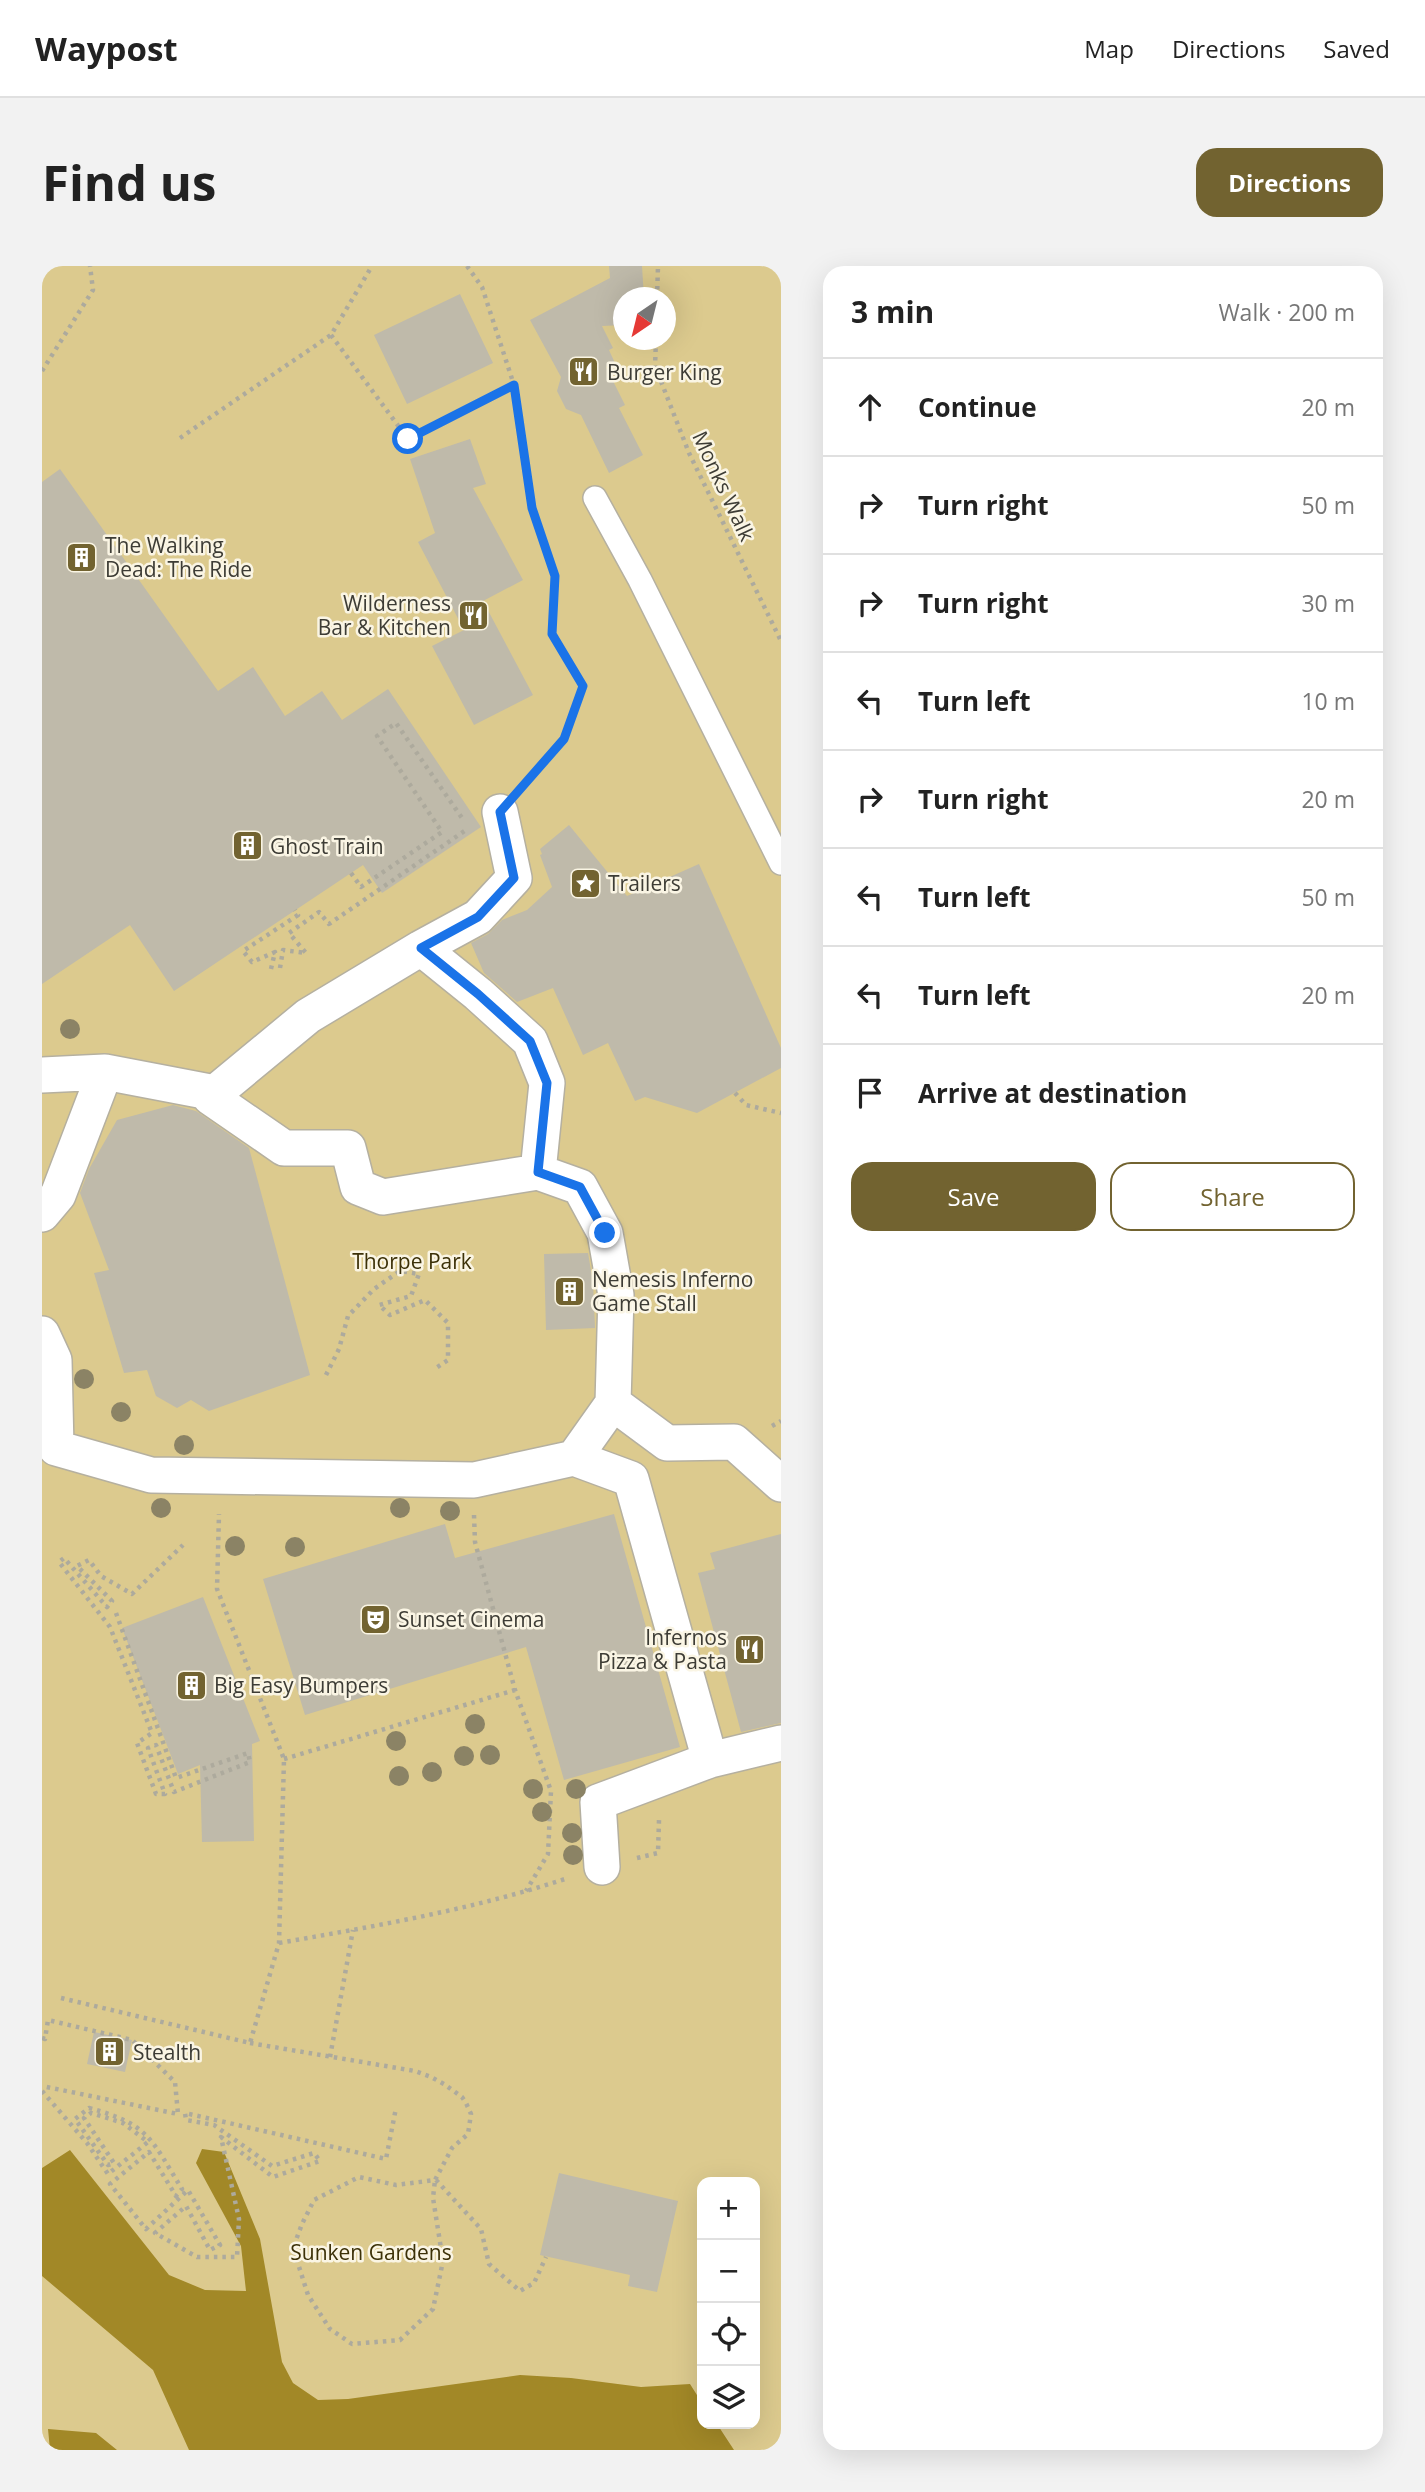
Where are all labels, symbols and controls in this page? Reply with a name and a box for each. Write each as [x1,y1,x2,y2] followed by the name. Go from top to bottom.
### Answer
[35,26,178,71] text: Waypost
[1084,32,1134,65] text: Map
[1172,32,1285,65] text: Directions
[1323,32,1390,65] text: Saved
[1196,148,1383,217] button: Directions
[42,149,216,215] text: Find us
[613,287,676,350] north arrow
[851,291,934,332] text: 3 min
[1218,296,1355,328] text: Walk · 200 m
[567,355,601,389] restaurant icon: Burger King
[607,358,722,386] place label: Burger King
[851,388,889,426] icon: ahead
[918,389,1037,425] text: Continue
[1301,391,1355,423] text: 20 m
[392,423,423,454] route start
[686,426,762,546] street label: Monks Walk
[851,486,889,524] icon: right
[918,487,1049,523] text: Turn right
[1301,489,1355,521] text: 50 m
[105,531,252,583] place label: The Walking Dead: The Ride
[65,540,99,574] building icon: The Walking Dead: The Ride
[851,584,889,622] icon: right
[918,585,1049,621] text: Turn right
[1301,587,1355,619] text: 30 m
[318,589,451,641] place label: Wilderness Bar & Kitchen
[457,598,491,632] restaurant icon: Wilderness Bar & Kitchen
[851,682,889,720] icon: left
[918,683,1030,719] text: Turn left
[1301,685,1355,717] text: 10 m
[851,780,889,818] icon: right
[918,781,1049,817] text: Turn right
[1301,783,1355,815] text: 20 m
[230,829,264,863] building icon: Ghost Train
[270,832,384,860] place label: Ghost Train
[568,866,602,900] place icon: Trailers
[608,869,681,897] place label: Trailers
[851,878,889,916] icon: left
[918,879,1030,915] text: Turn left
[1301,881,1355,913] text: 50 m
[851,976,889,1014] icon: left
[918,977,1030,1013] text: Turn left
[1301,979,1355,1011] text: 20 m
[851,1074,889,1112] icon: arrive
[918,1075,1187,1111] text: Arrive at destination
[851,1162,1096,1231] button: Save
[1110,1162,1355,1231] button: Share
[589,1217,620,1248] route end
[352,1247,472,1275] park label: Thorpe Park
[592,1265,753,1317] place label: Nemesis Inferno Game Stall
[552,1274,586,1308] building icon: Nemesis Inferno Game Stall
[358,1602,392,1636] theatre icon: Sunset Cinema
[398,1605,544,1633] place label: Sunset Cinema
[598,1623,727,1675] place label: Infernos Pizza & Pasta
[733,1632,767,1666] restaurant icon: Infernos Pizza & Pasta
[174,1668,208,1702] building icon: Big Easy Bumpers
[214,1671,388,1699] place label: Big Easy Bumpers
[93,2035,127,2069] building icon: Stealth
[133,2038,201,2066] place label: Stealth
[697,2177,760,2429] map controls
[697,2177,760,2240] button: +
[290,2238,452,2266] park label: Sunken Gardens
[697,2240,760,2303] button: −
[697,2303,760,2366] button: locate
[697,2366,760,2429] button: layers

